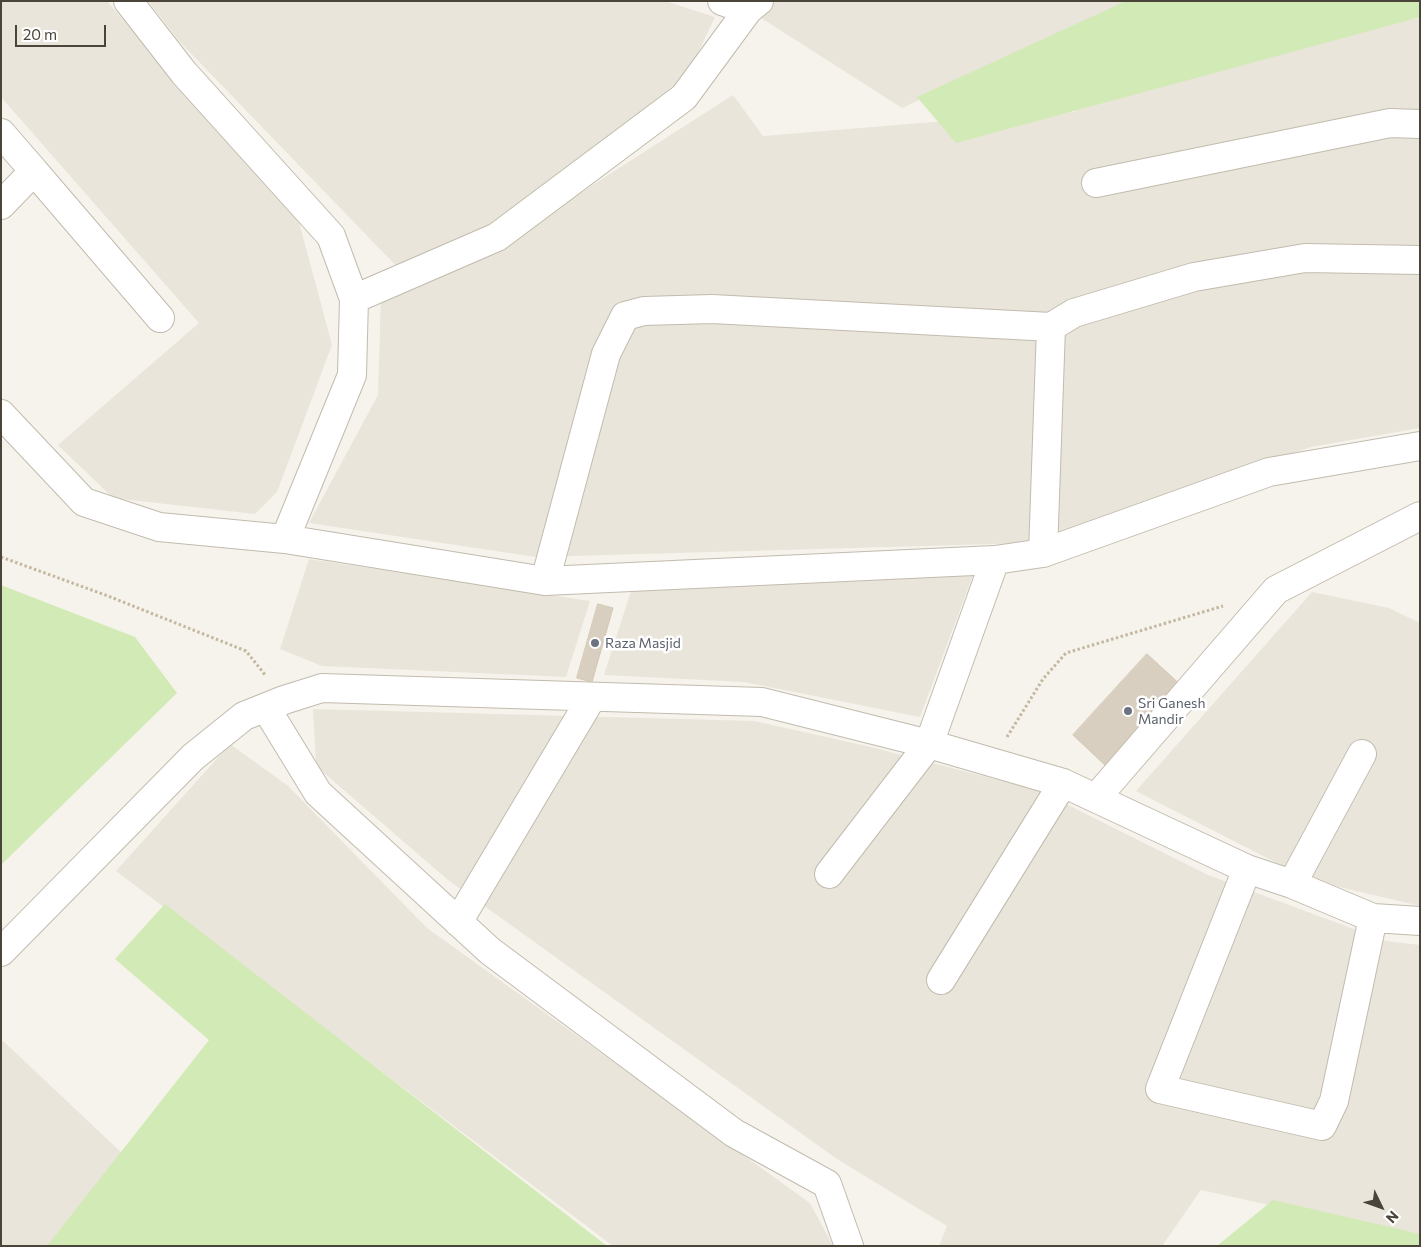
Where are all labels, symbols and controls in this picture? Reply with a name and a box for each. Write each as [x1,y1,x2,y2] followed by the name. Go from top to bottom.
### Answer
[18,15,109,47] scale bar
[23,25,57,43] text: 20 m
[605,635,681,651] place label: Raza Masjid
[589,637,601,649] marker: Raza Masjid
[1138,695,1205,728] place label: Sri Ganesh Mandir
[1122,705,1134,717] marker: Sri Ganesh Mandir
[1356,1182,1406,1232] north arrow
[1383,1208,1402,1227] text: N

